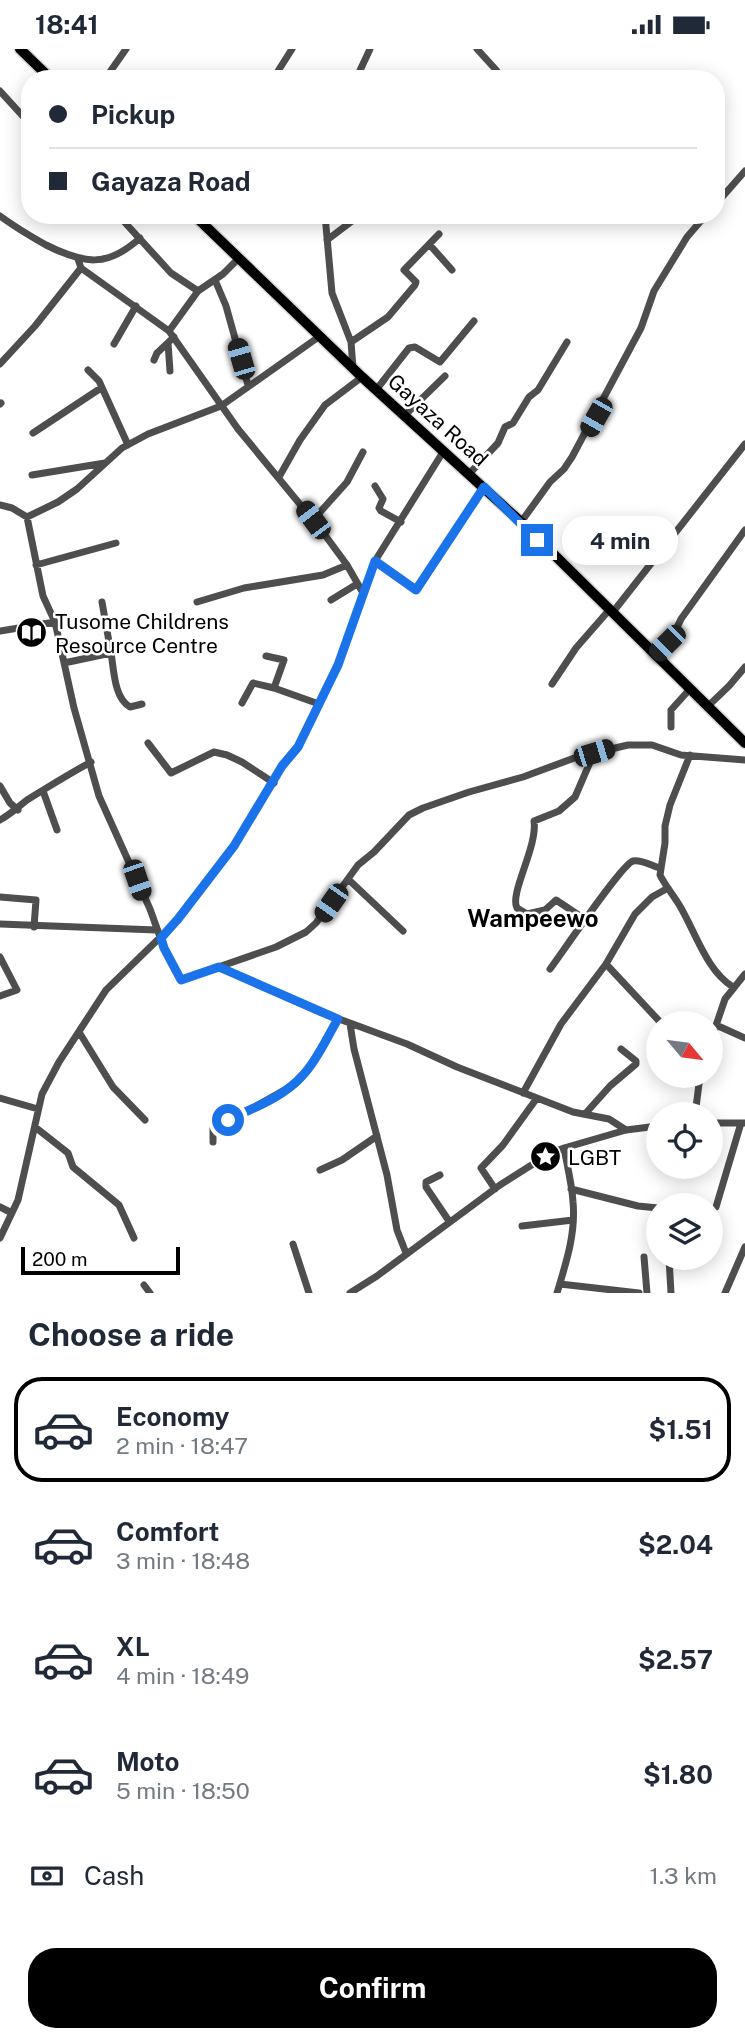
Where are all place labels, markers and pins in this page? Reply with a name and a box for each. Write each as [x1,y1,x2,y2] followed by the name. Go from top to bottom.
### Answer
[55,609,229,658] place label: Tusome Childrens Resource Centre
[15,616,49,650] library icon: Tusome Childrens Resource Centre
[528,1140,562,1174] place icon: LGBT
[568,1145,621,1170] place label: LGBT

